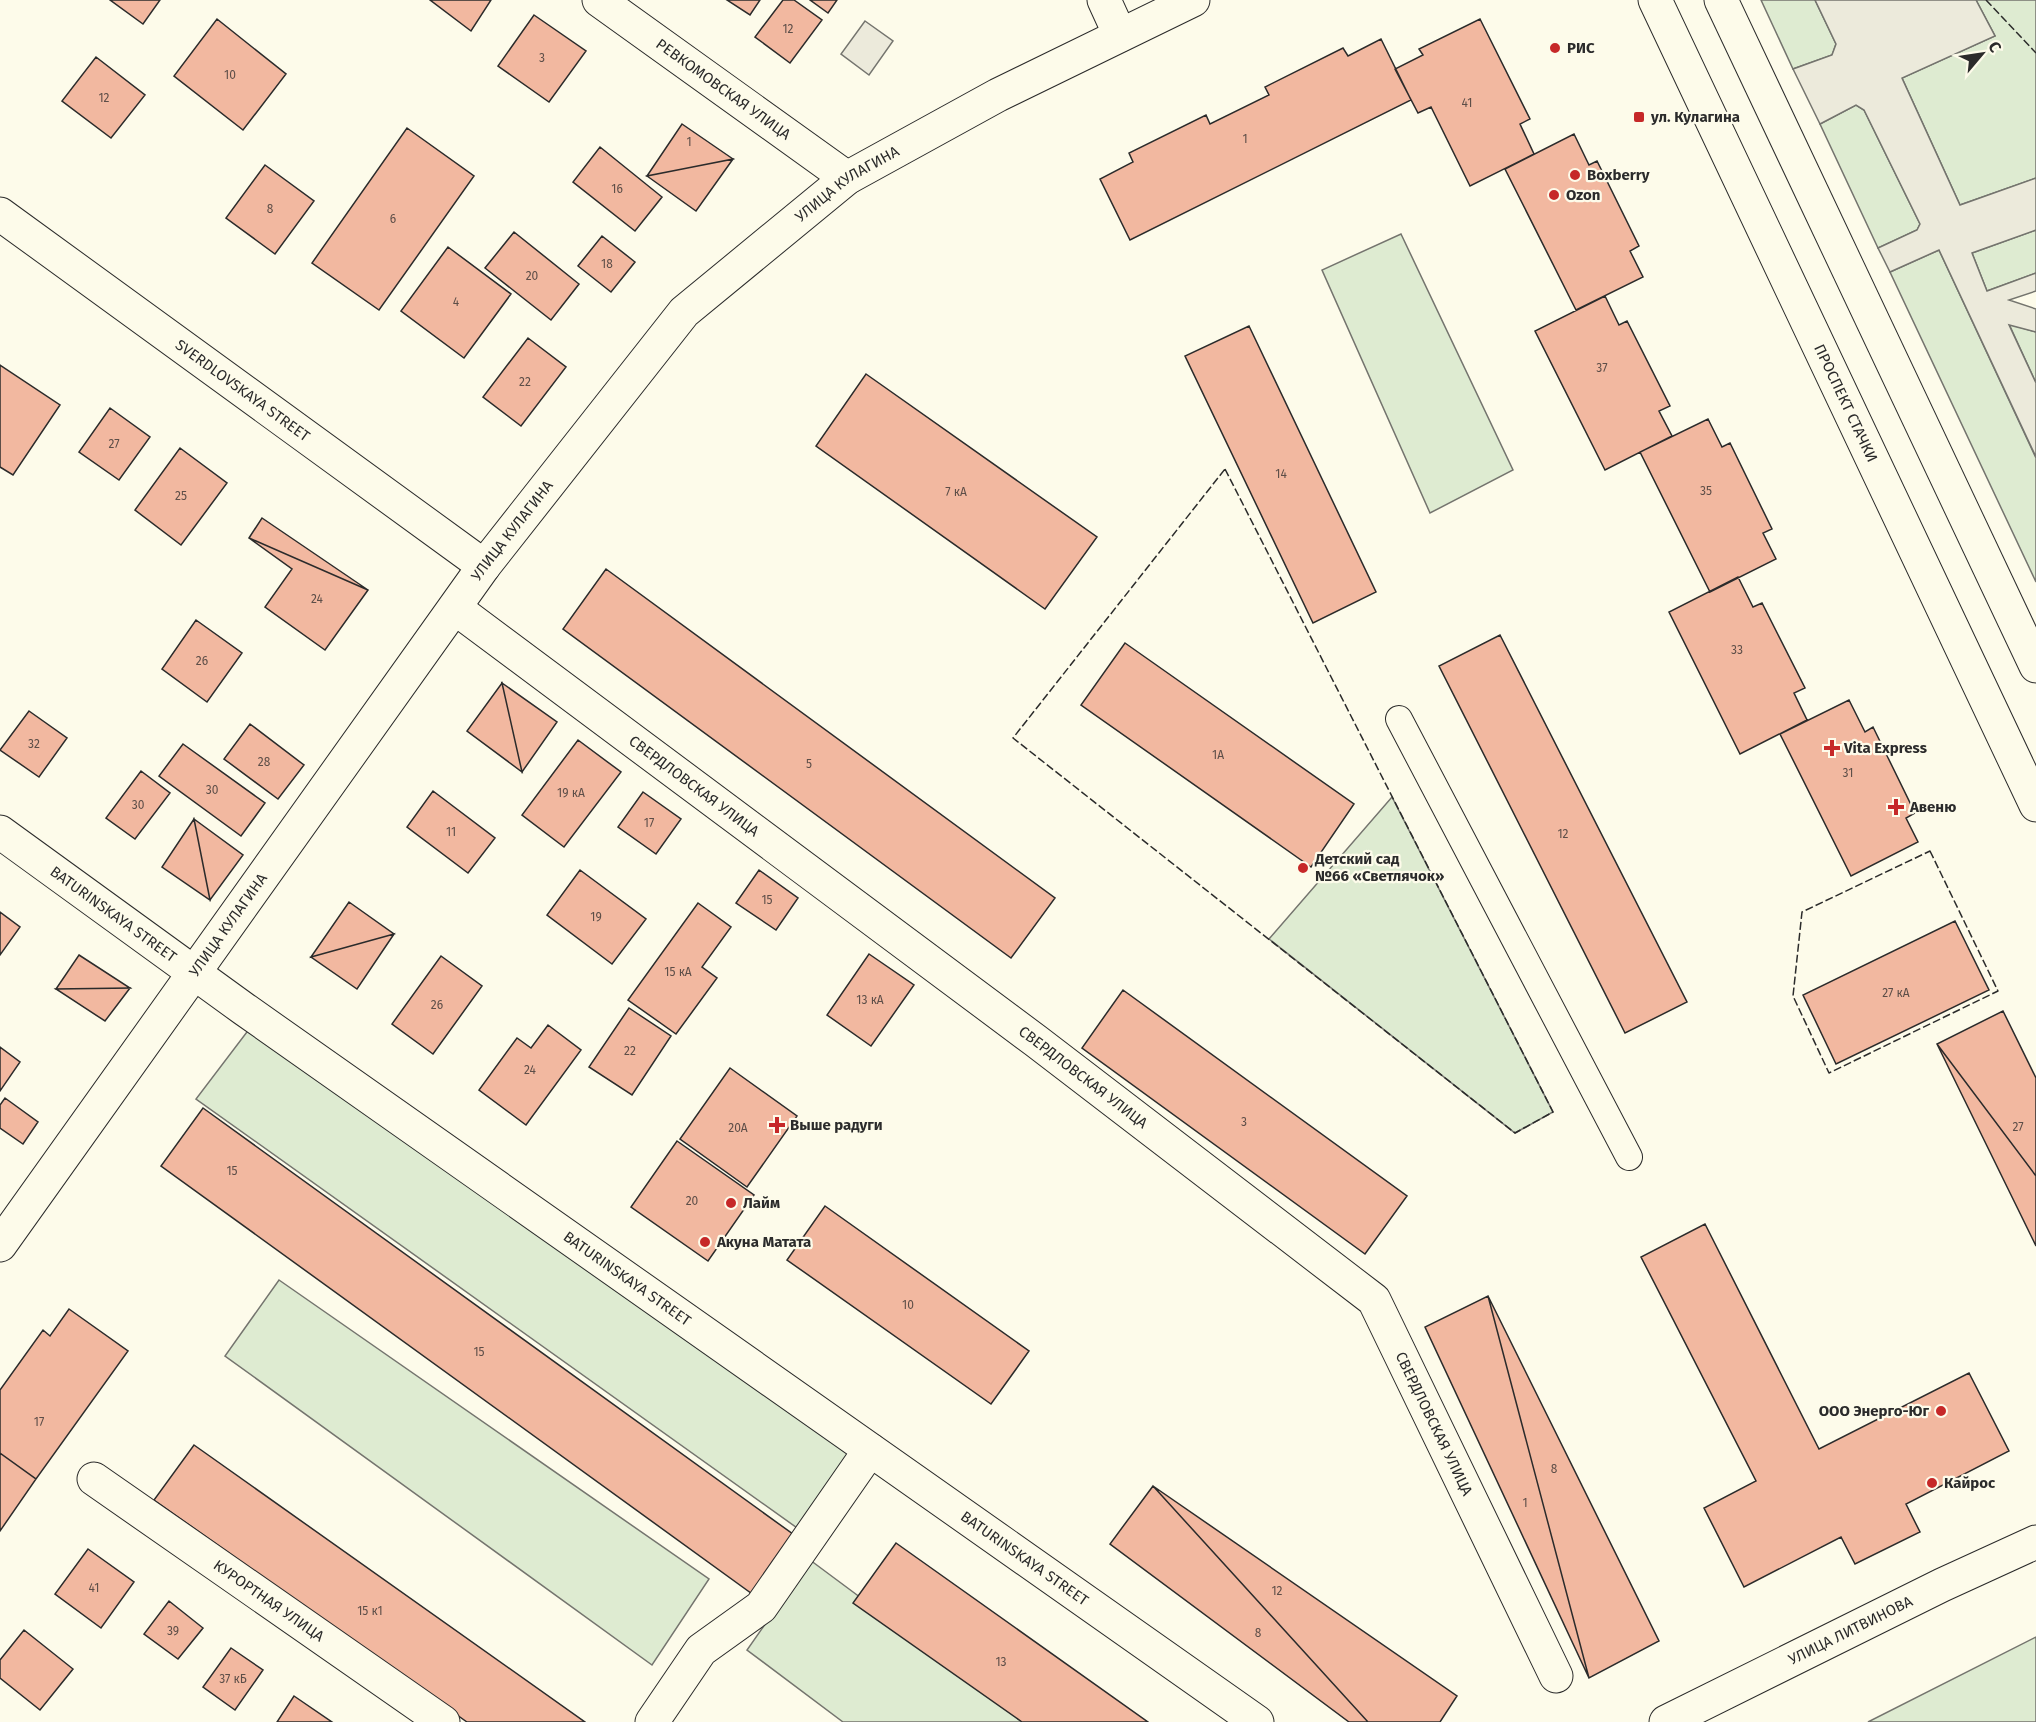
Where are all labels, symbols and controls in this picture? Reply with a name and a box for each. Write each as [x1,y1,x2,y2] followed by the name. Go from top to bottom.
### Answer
[782,22,794,36] house number: 12
[1952,24,2012,84] north arrow
[653,35,794,144] street label: РЕВКОМОВСКАЯ УЛИЦА
[1984,38,2006,56] text: С
[1567,39,1595,57] place label: РИС
[1548,41,1562,55] marker: РИС
[539,51,545,65] house number: 3
[224,68,236,82] house number: 10
[98,91,110,105] house number: 12
[1462,96,1472,110] house number: 41
[1650,108,1740,126] place label: ул. Кулагина
[1632,110,1646,124] marker: ул. Кулагина
[1242,132,1248,146] house number: 1
[686,135,692,149] house number: 1
[792,142,903,226] street label: УЛИЦА КУЛАГИНА
[1587,166,1650,184] place label: Boxberry
[1568,168,1582,182] marker: Boxberry
[611,182,623,196] house number: 16
[1566,186,1600,204] place label: Ozon
[1547,188,1561,202] marker: Ozon
[267,202,274,216] house number: 8
[390,212,396,226] house number: 6
[601,257,613,271] house number: 18
[526,269,539,283] house number: 20
[453,295,460,309] house number: 4
[172,336,314,445] street label: SVERDLOVSKAYA STREET
[1810,341,1881,465] street label: ПРОСПЕКТ СТАЧКИ
[1596,361,1608,375] house number: 37
[519,375,531,389] house number: 22
[108,437,120,451] house number: 27
[1275,467,1287,481] house number: 14
[467,477,557,584] street label: УЛИЦА КУЛАГИНА
[1700,484,1712,498] house number: 35
[945,485,967,499] house number: 7 кА
[175,489,187,503] house number: 25
[311,592,324,606] house number: 24
[1731,643,1743,657] house number: 33
[196,654,208,668] house number: 26
[625,732,763,841] street label: СВЕРДЛОВСКАЯ УЛИЦА
[28,737,40,751] house number: 32
[1843,739,1927,757] place label: Vita Express
[1825,741,1839,755] marker: Vita Express
[1212,748,1224,762] house number: 1А
[258,755,271,769] house number: 28
[806,757,812,771] house number: 5
[1843,766,1853,780] house number: 31
[206,783,219,797] house number: 30
[557,786,585,800] house number: 19 кА
[132,798,145,812] house number: 30
[1887,798,1905,816] marker: Авеню
[1909,798,1956,816] place label: Авеню
[644,816,654,830] house number: 17
[446,825,456,839] house number: 11
[1557,827,1569,841] house number: 12
[1314,850,1444,885] place label: Детский сад №66 «Светлячок»
[1296,861,1310,875] marker: Детский сад №66 «Светлячок»
[47,862,180,966] street label: BATURINSKAYA STREET
[185,870,271,980] street label: УЛИЦА КУЛАГИНА
[761,893,773,907] house number: 15
[590,910,602,924] house number: 19
[664,965,692,979] house number: 15 кА
[1882,986,1910,1000] house number: 27 кА
[856,993,884,1007] house number: 13 кА
[431,998,443,1012] house number: 26
[1015,1022,1151,1132] street label: СВЕРДЛОВСКАЯ УЛИЦА
[624,1044,636,1058] house number: 22
[524,1063,537,1077] house number: 24
[1241,1115,1247,1129] house number: 3
[768,1116,786,1134] marker: Выше радуги
[790,1116,883,1134] place label: Выше радуги
[2012,1120,2024,1134] house number: 27
[728,1121,748,1135] house number: 20А
[226,1164,238,1178] house number: 15
[686,1194,699,1208] house number: 20
[743,1194,780,1212] place label: Лайм
[724,1196,738,1210] marker: Лайм
[560,1228,695,1330] street label: BATURINSKAYA STREET
[716,1233,811,1251] place label: Акуна Матата
[698,1235,712,1249] marker: Акуна Матата
[902,1298,914,1312] house number: 10
[473,1345,485,1359] house number: 15
[1392,1349,1477,1499] street label: СВЕРДЛОВСКАЯ УЛИЦА
[1819,1402,1929,1420] place label: ООО Энерго-Юг
[1934,1404,1948,1418] marker: ООО Энерго-Юг
[34,1415,44,1429] house number: 17
[1551,1462,1558,1476] house number: 8
[1944,1474,1996,1492] place label: Кайрос
[1925,1476,1939,1490] marker: Кайрос
[1522,1496,1528,1510] house number: 1
[957,1507,1092,1610] street label: BATURINSKAYA STREET
[210,1556,328,1646] street label: КУРОРТНАЯ УЛИЦА
[89,1581,99,1595] house number: 41
[1271,1584,1283,1598] house number: 12
[1786,1592,1916,1669] street label: УЛИЦА ЛИТВИНОВА
[357,1604,383,1618] house number: 15 к1
[167,1624,179,1638] house number: 39
[1255,1626,1262,1640] house number: 8
[995,1655,1007,1669] house number: 13
[219,1672,247,1686] house number: 37 кБ

